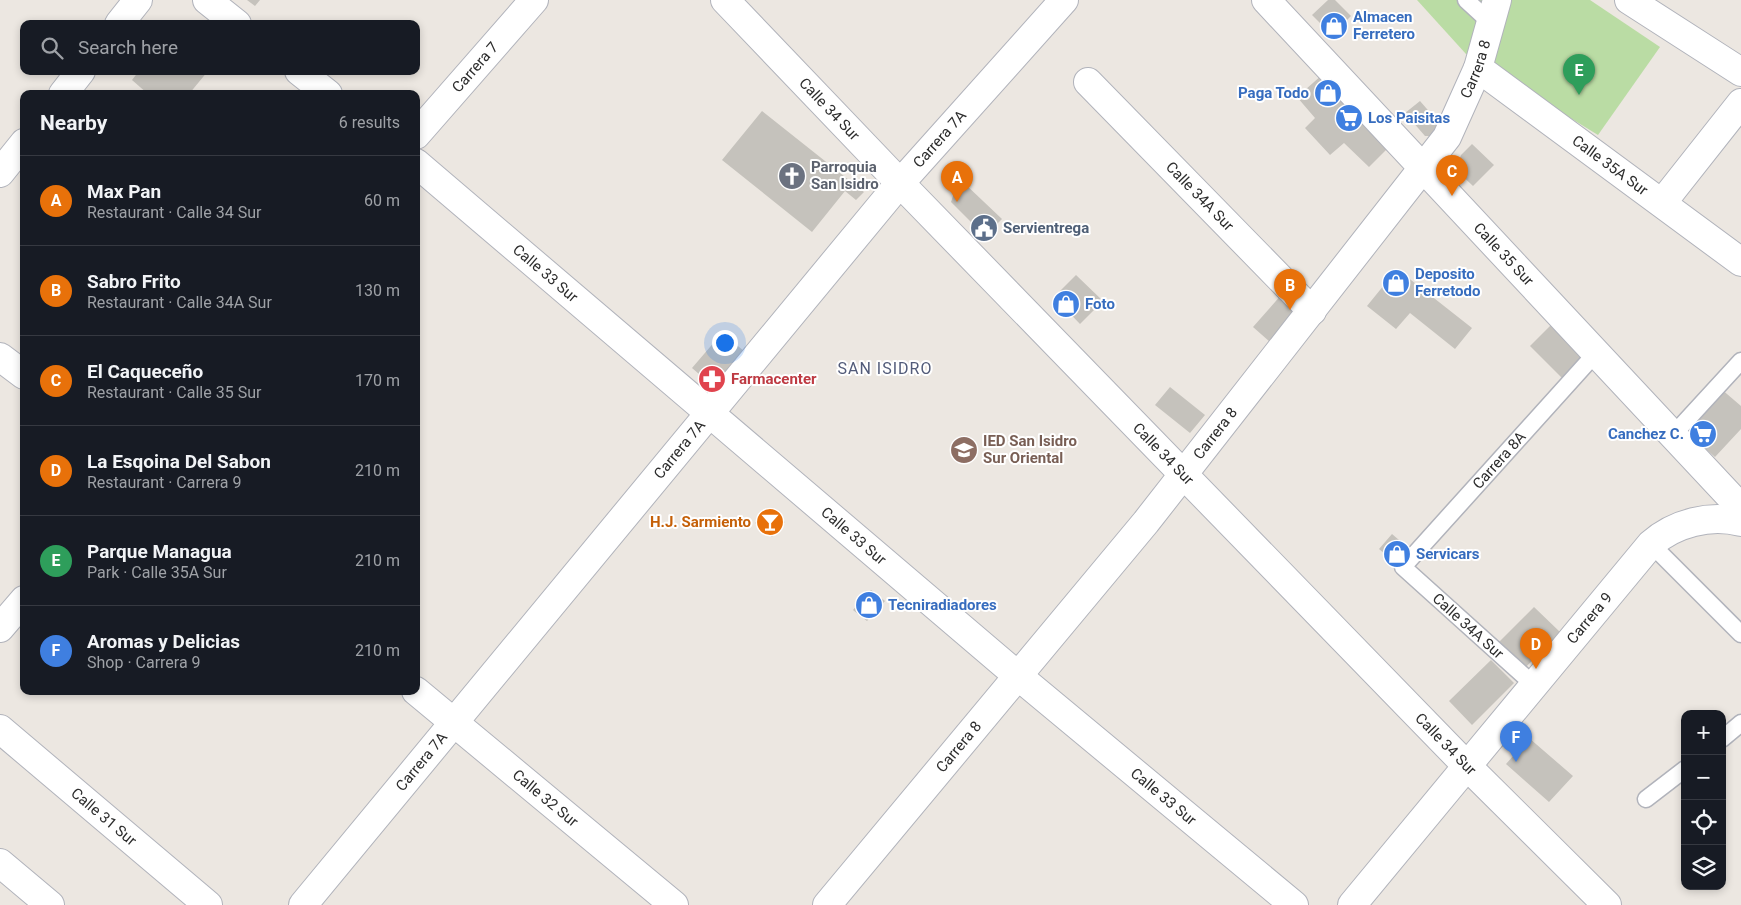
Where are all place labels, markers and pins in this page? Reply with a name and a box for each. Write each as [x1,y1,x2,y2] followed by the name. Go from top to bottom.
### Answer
[1353,8,1415,43] place label: Almacen Ferretero
[1319,11,1349,41] shop icon: Almacen Ferretero
[1563,54,1595,95] pin: E
[1313,78,1343,108] shop icon: Paga Todo
[1238,84,1309,102] place label: Paga Todo
[1334,103,1364,133] supermarket icon: Los Paisitas
[1368,109,1450,127] place label: Los Paisitas
[1436,155,1468,196] pin: C
[811,158,879,193] place label: Parroquia San Isidro
[777,161,807,191] church icon: Parroquia San Isidro
[941,161,973,202] pin: A
[969,213,999,243] public building icon: Servientrega
[1003,219,1089,237] place label: Servientrega
[1415,265,1480,300] place label: Deposito Ferretodo
[1381,268,1411,298] shop icon: Deposito Ferretodo
[1274,269,1306,310] pin: B
[1051,289,1081,319] shop icon: Foto
[1085,295,1115,313] place label: Foto
[697,364,727,394] pharmacy icon: Farmacenter
[731,370,817,388] place label: Farmacenter
[1688,419,1718,449] supermarket icon: Canchez C.
[1608,425,1684,443] place label: Canchez C.
[983,432,1077,467] place label: IED San Isidro Sur Oriental
[949,435,979,465] school or university icon: IED San Isidro Sur Oriental
[755,507,785,537] bar icon: H.J. Sarmiento
[650,513,751,531] place label: H.J. Sarmiento
[1382,539,1412,569] shop icon: Servicars
[1416,545,1480,563] place label: Servicars
[854,590,884,620] shop icon: Tecniradiadores
[888,596,997,614] place label: Tecniradiadores
[1520,628,1552,669] pin: D
[1500,721,1532,762] pin: F

